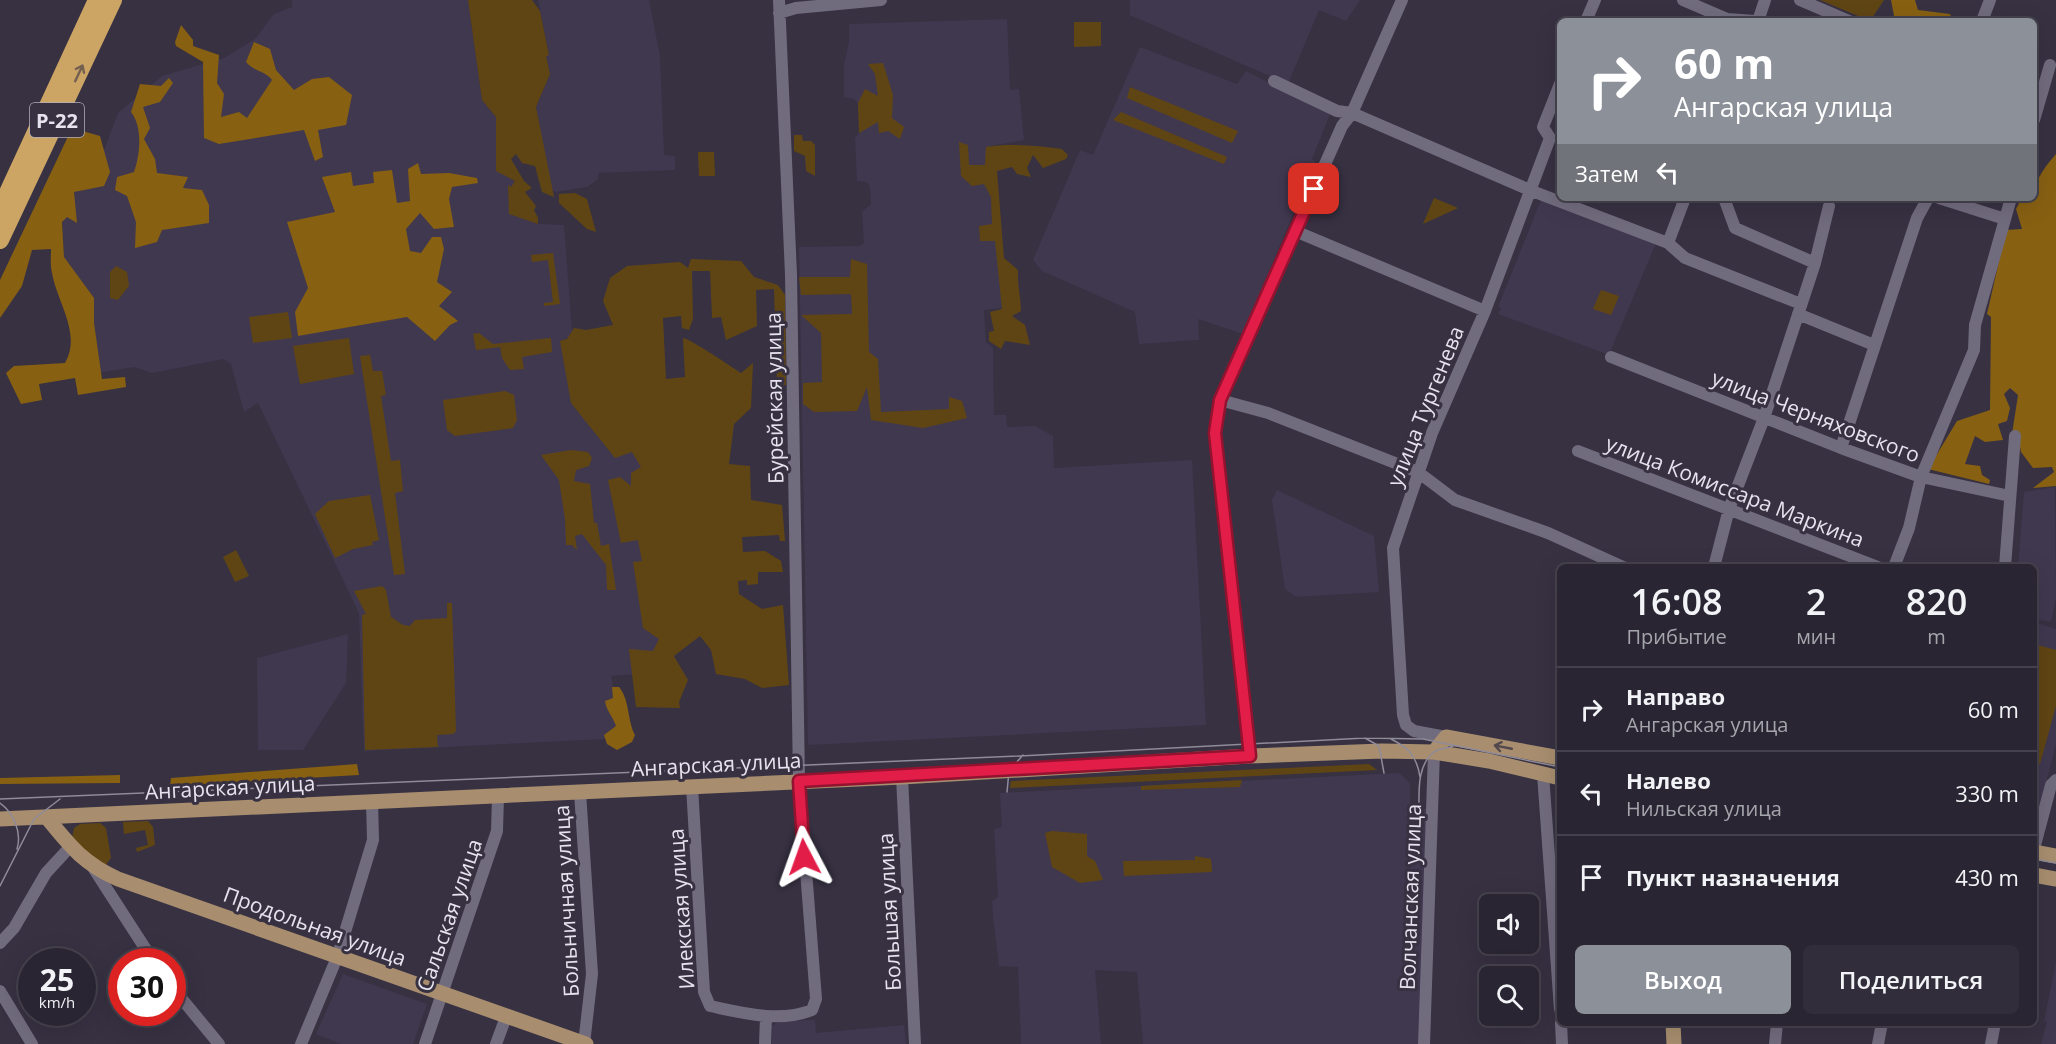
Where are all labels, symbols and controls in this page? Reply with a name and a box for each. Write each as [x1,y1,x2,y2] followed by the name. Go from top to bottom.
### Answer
[1674,34,1774,91] text: 60 m
[1575,42,1653,120] icon: right
[73,64,85,82] one-way arrow
[1674,88,1893,125] text: Ангарская улица
[30,103,84,137] road number: Р-22
[1651,156,1684,189] icon: left
[1575,158,1639,188] text: Затем
[1288,163,1339,214] pin
[1297,172,1330,205] icon: arrive
[759,312,789,484] street label: Бурейская улица
[1380,322,1470,490] street label: улица Тургенева
[1708,363,1924,469] street label: улица Черняховского
[1602,429,1868,553] street label: улица Комиссара Маркина
[1630,577,1723,626] text: 16:08
[1806,577,1826,626] text: 2
[1906,577,1967,626] text: 820
[1627,623,1727,650] text: Прибытие
[1796,623,1836,650] text: мин
[1927,623,1946,650] text: m
[1626,681,1725,711] text: Направо
[1575,693,1608,726] icon: right
[1968,694,2019,724] text: 60 m
[1626,711,1788,738] text: Ангарская улица
[1493,741,1513,752] one-way arrow
[630,746,802,782] street label: Ангарская улица
[1626,765,1711,795] text: Налево
[144,769,316,805] street label: Ангарская улица
[1575,777,1608,810] icon: left
[1955,778,2019,808] text: 330 m
[1626,795,1782,822] text: Нильская улица
[1393,803,1427,991] street label: Волчанская улица
[547,804,585,998] street label: Больничная улица
[772,825,836,889] position arrow
[661,828,701,990] street label: Илекская улица
[871,832,907,992] street label: Большая улица
[410,835,488,995] street label: Сальская улица
[1575,861,1608,894] icon: arrive
[1626,862,1840,892] text: Пункт назначения
[1955,862,2019,892] text: 430 m
[220,880,410,972] street label: Продольная улица
[1479,894,1539,1026] map controls
[1479,894,1539,954] button: sound
[1575,945,1791,1014] button: Выход
[1803,945,2019,1014] button: Поделиться
[108,948,186,1026] speed limit sign: 30
[40,959,74,1000] text: 25
[1479,966,1539,1026] button: search
[39,992,75,1012] text: km/h

